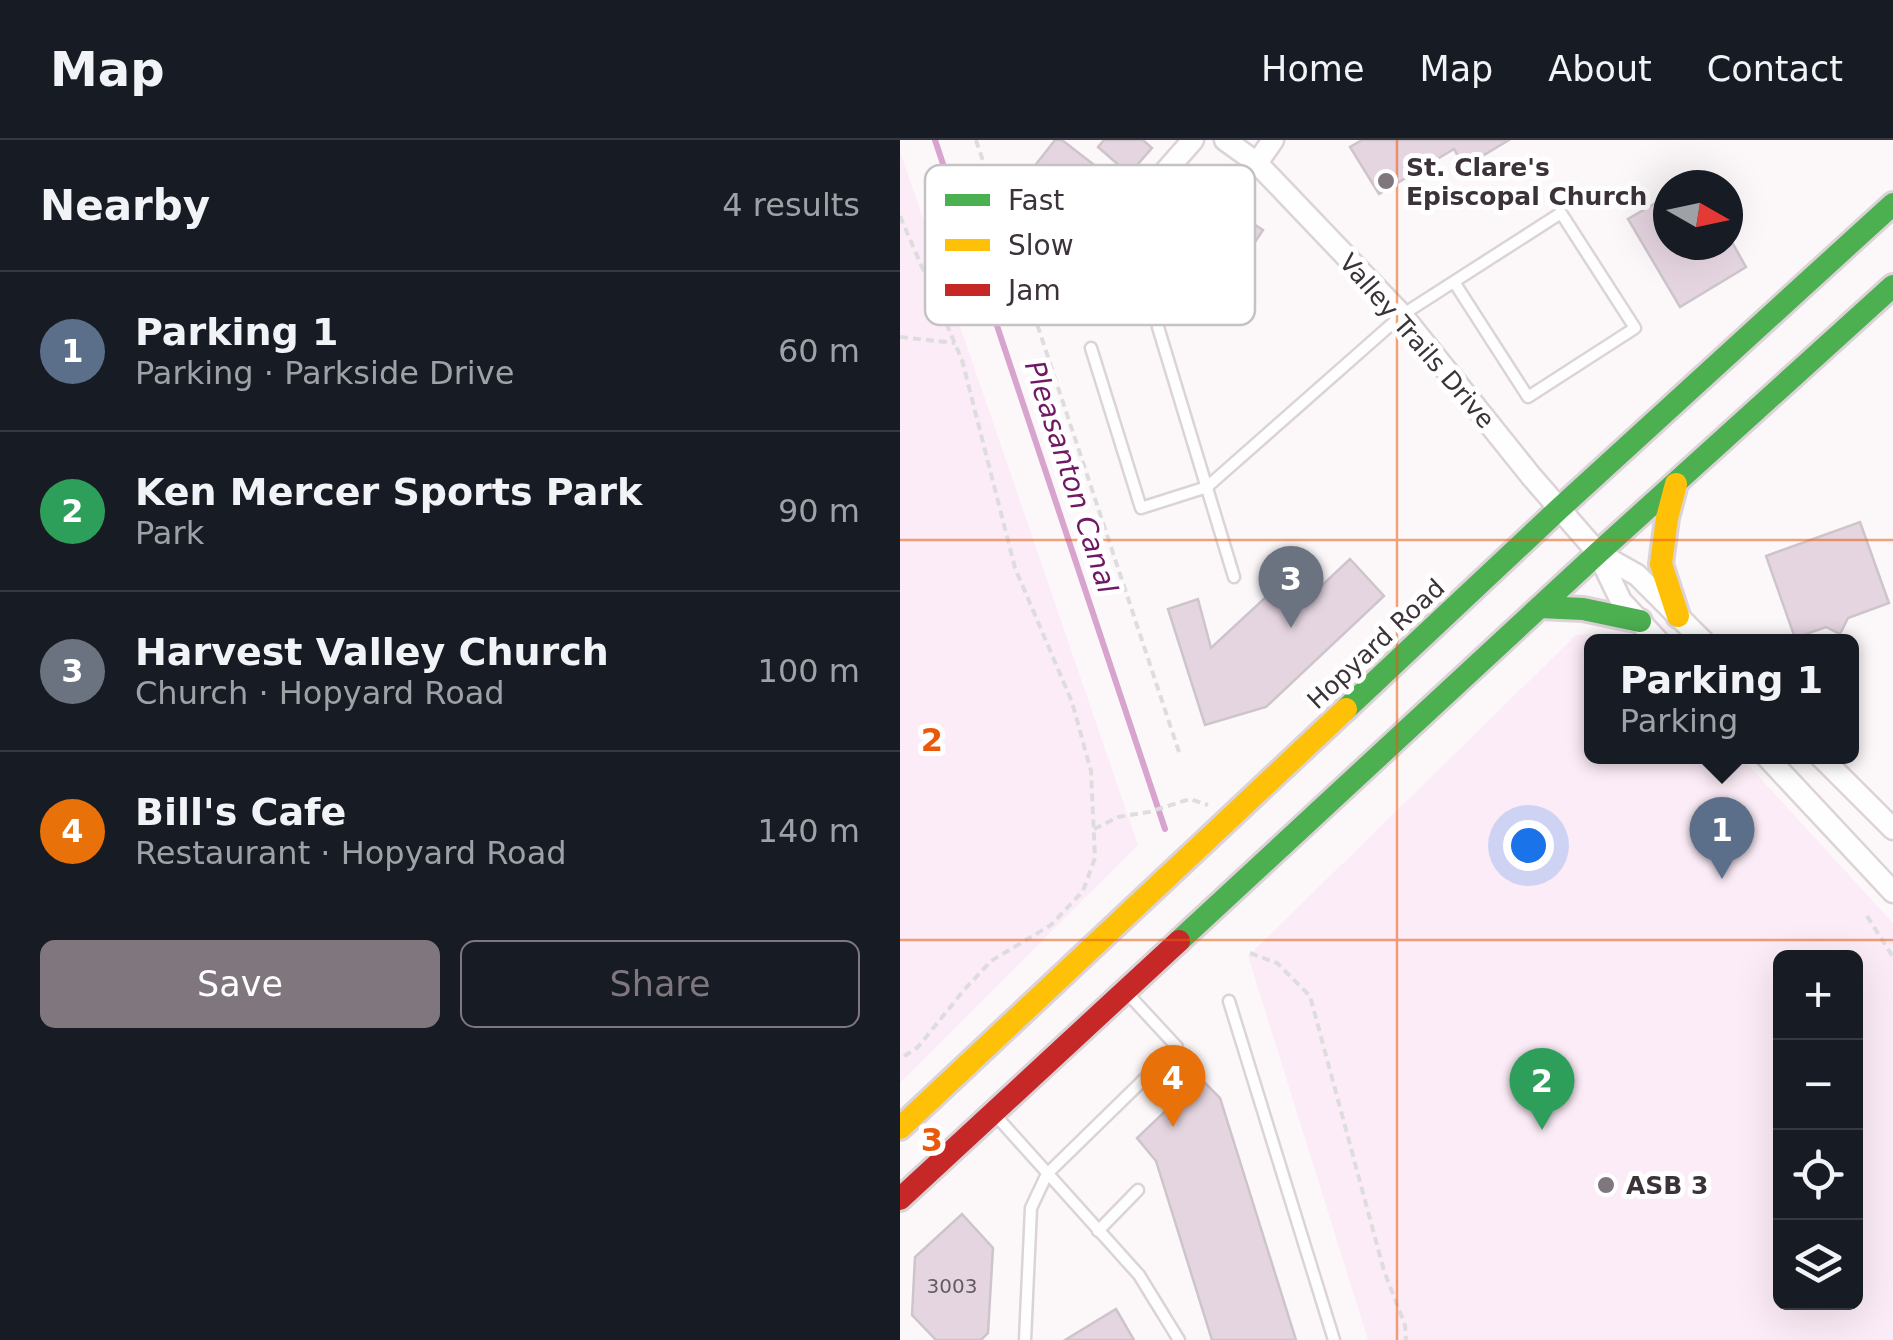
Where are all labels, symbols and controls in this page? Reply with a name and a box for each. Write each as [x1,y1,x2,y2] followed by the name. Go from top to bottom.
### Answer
[50,41,165,97] text: Map
[1261,49,1364,89] text: Home
[1419,49,1493,89] text: Map
[1548,49,1652,89] text: About
[1707,49,1843,89] text: Contact
[1406,153,1647,211] place label: St. Clare's Episcopal Church
[925,165,1255,325] legend
[1375,170,1397,192] marker: St. Clare's Episcopal Church
[1653,170,1743,260] north arrow
[40,181,210,230] text: Nearby
[1008,184,1064,217] text: Fast
[722,186,860,224] text: 4 results
[1008,229,1074,262] text: Slow
[1333,248,1501,434] street label: Valley Trails Drive
[1006,274,1061,307] text: Jam
[135,310,338,354] text: Parking 1
[61,332,84,370] text: 1
[778,332,860,370] text: 60 m
[135,354,514,392] text: Parking · Parkside Drive
[1018,356,1124,598] water label: Pleasanton Canal
[135,470,642,514] text: Ken Mercer Sports Park
[61,492,84,530] text: 2
[778,492,860,530] text: 90 m
[135,514,204,552] text: Park
[1258,546,1324,628] pin: 3
[1302,573,1450,715] street label: Hopyard Road
[135,630,609,674] text: Harvest Valley Church
[1584,634,1859,764] popup
[61,652,84,690] text: 3
[758,652,860,690] text: 100 m
[1620,658,1823,702] text: Parking 1
[135,674,505,712] text: Church · Hopyard Road
[1620,702,1738,740] text: Parking
[921,721,943,759] text: 2
[135,790,346,834] text: Bill's Cafe
[1690,796,1754,879] pin: 1
[61,812,84,850] text: 4
[758,812,860,850] text: 140 m
[1503,820,1554,871] your location
[135,834,567,872] text: Restaurant · Hopyard Road
[40,940,440,1028] button: Save
[460,940,860,1028] button: Share
[1773,950,1863,1310] map controls
[1773,950,1863,1040] button: +
[1773,1040,1863,1130] button: −
[1140,1044,1206,1127] pin: 4
[1510,1048,1574,1130] pin: 2
[921,1121,943,1159] text: 3
[1773,1130,1863,1220] button: locate
[1626,1171,1709,1200] place label: ASB 3
[1595,1174,1617,1196] marker: ASB 3
[1773,1220,1863,1310] button: layers
[927,1274,977,1298] house number: 3003

